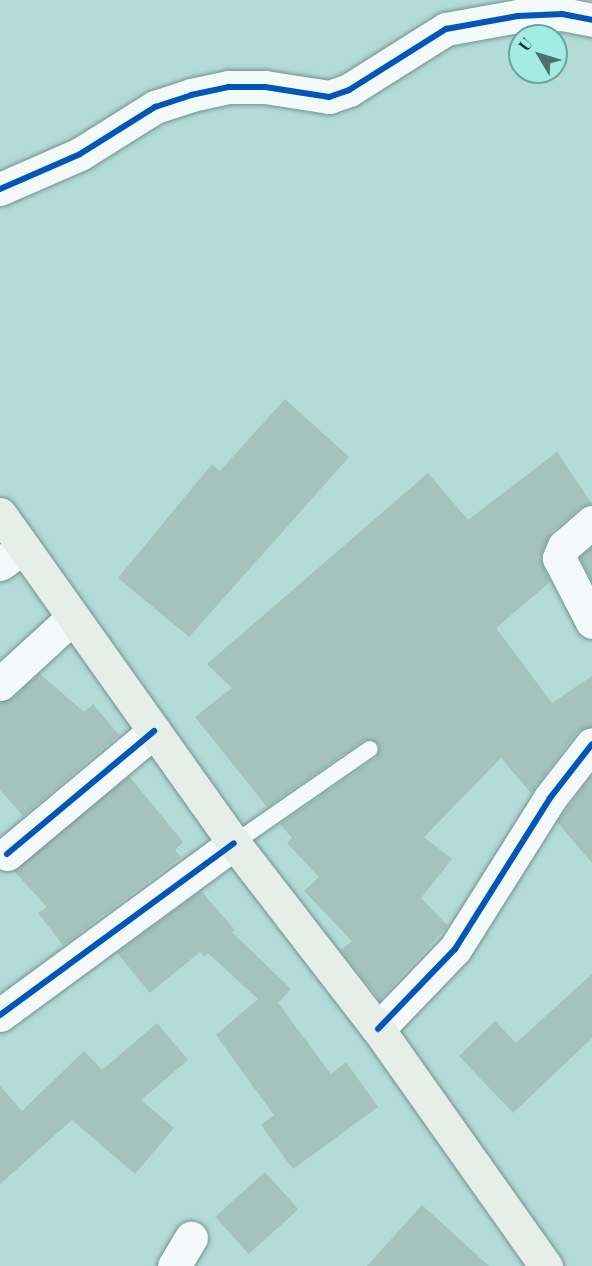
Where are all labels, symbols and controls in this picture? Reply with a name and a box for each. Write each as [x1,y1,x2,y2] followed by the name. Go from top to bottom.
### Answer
[508,24,568,84] north arrow
[513,33,537,55] text: U

